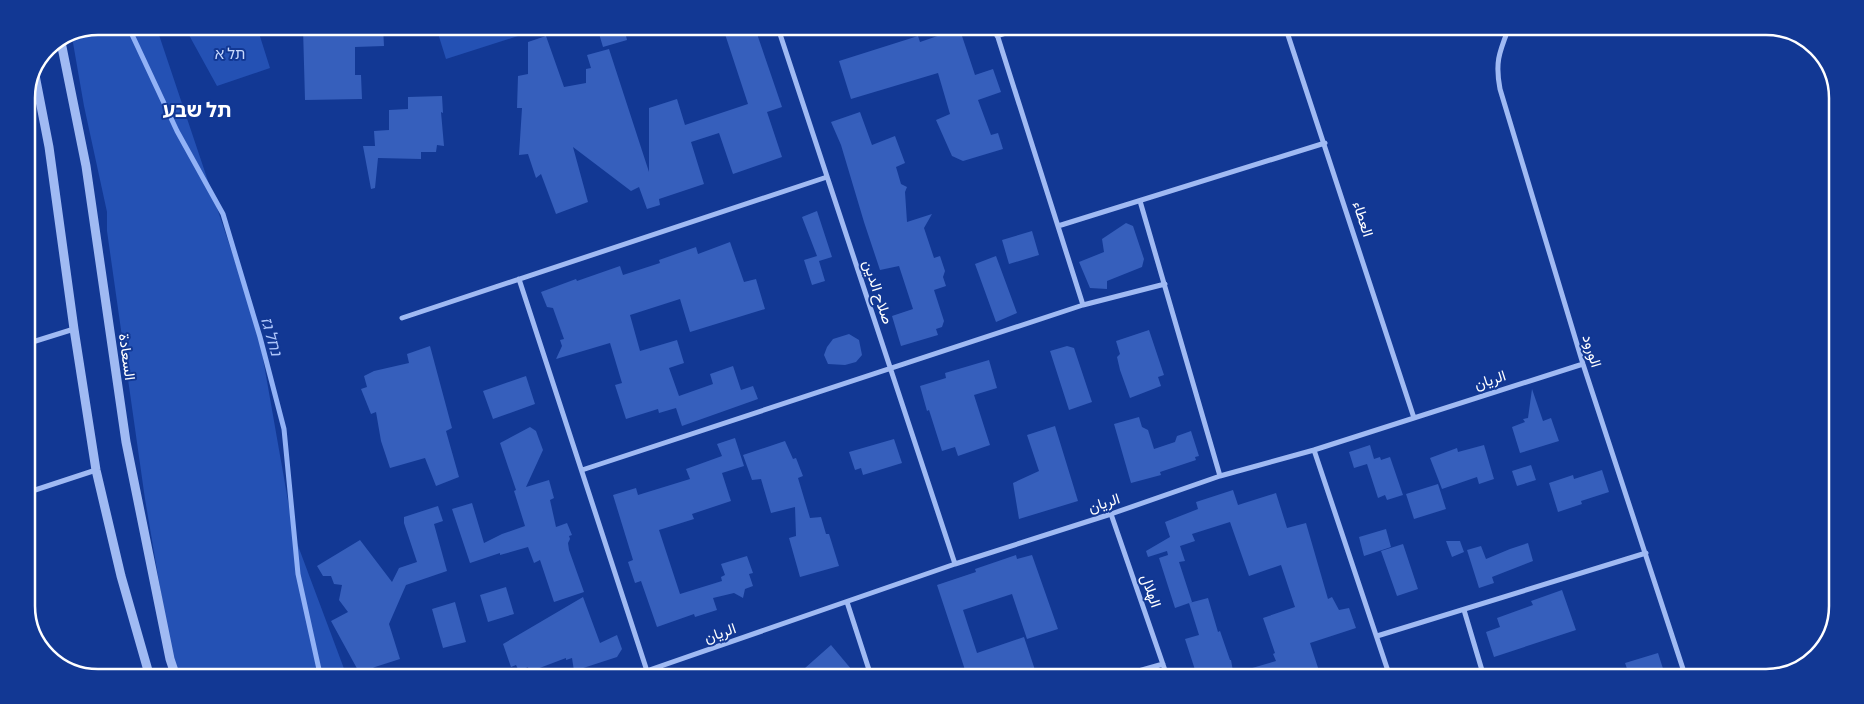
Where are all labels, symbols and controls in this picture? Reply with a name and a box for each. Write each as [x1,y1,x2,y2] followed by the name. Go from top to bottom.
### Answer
[215,43,245,64] park label: תל א
[162,96,232,123] district label: תל שבע
[1348,198,1379,239] street label: العطاء
[857,257,899,327] street label: صلاح الدين
[256,314,288,359] water label: נחל גז
[114,332,141,382] street label: السعادة
[1578,332,1607,370] street label: الورود
[1471,365,1508,395] street label: الريان
[1085,488,1122,518] street label: الريان
[1136,571,1167,610] street label: الهلال
[701,617,739,648] street label: الريان

